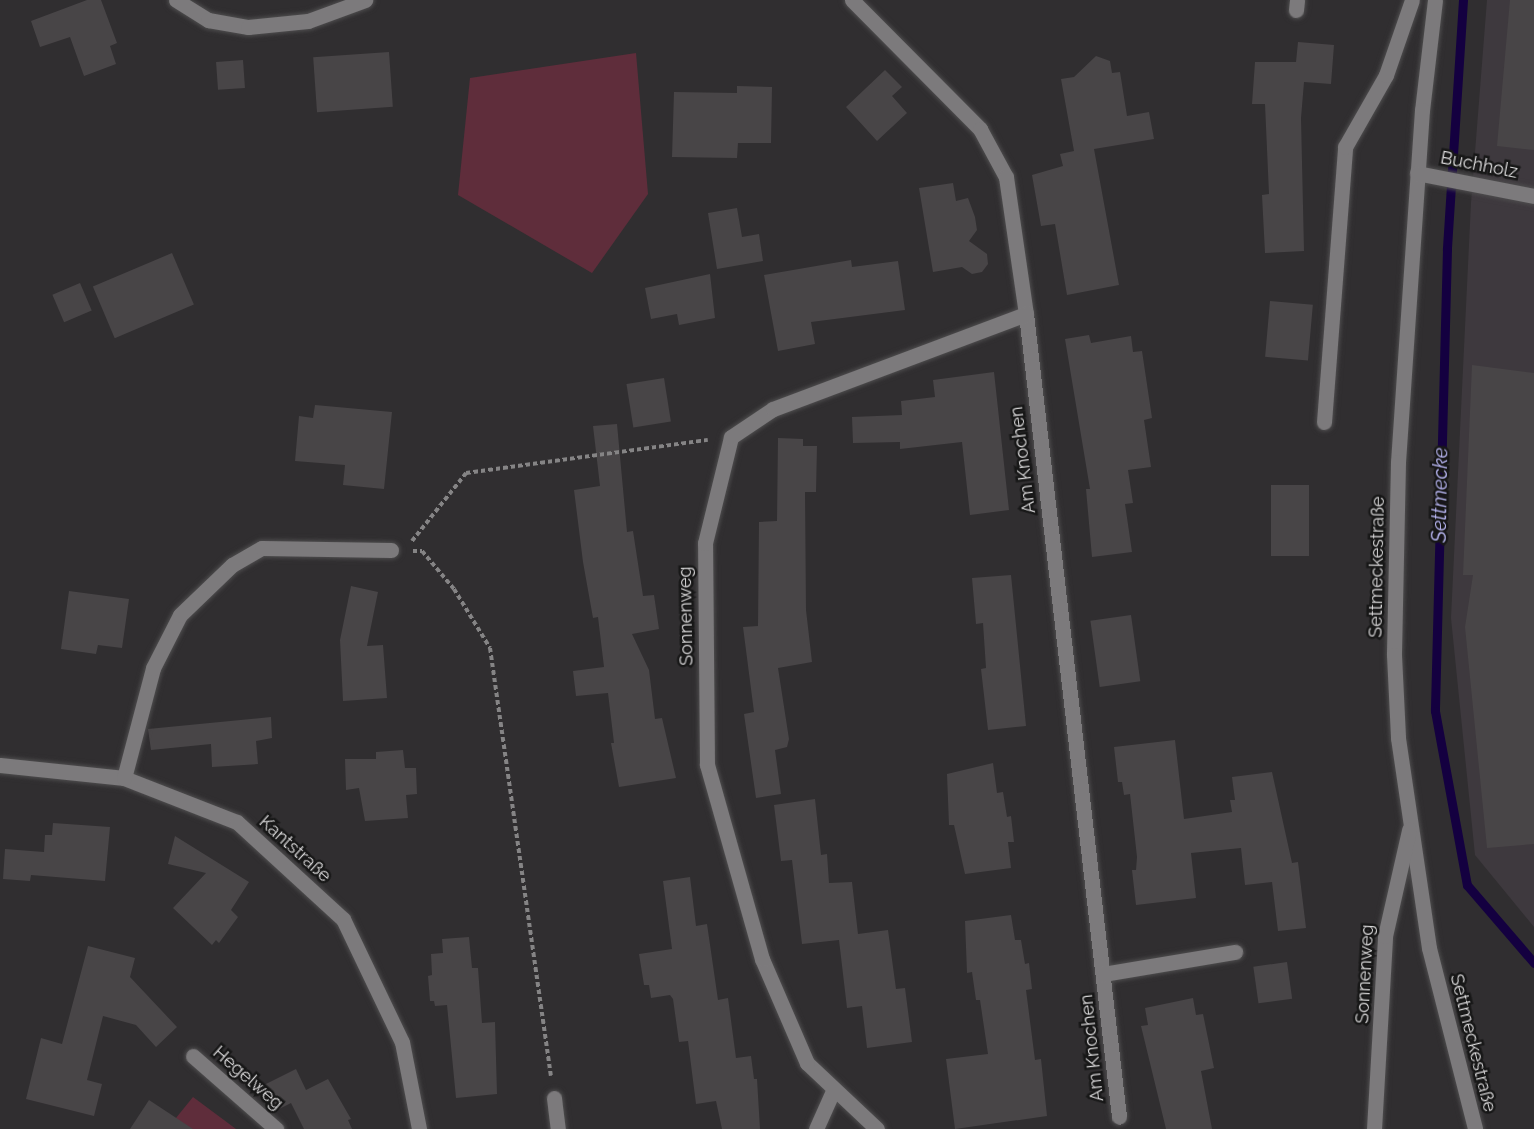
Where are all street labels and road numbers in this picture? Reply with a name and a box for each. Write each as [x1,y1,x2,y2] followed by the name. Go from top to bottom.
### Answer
[1439,147,1519,183] street label: Buchholz
[1006,405,1040,515] street label: Am Knochen
[1365,496,1389,638] street label: Settmeckestraße
[674,566,698,666] street label: Sonnenweg
[255,811,335,887] street label: Kantstraße
[1352,924,1378,1024] street label: Sonnenweg
[1445,972,1501,1114] street label: Settmeckestraße
[1076,993,1108,1103] street label: Am Knochen
[208,1042,288,1114] street label: Hegelweg

